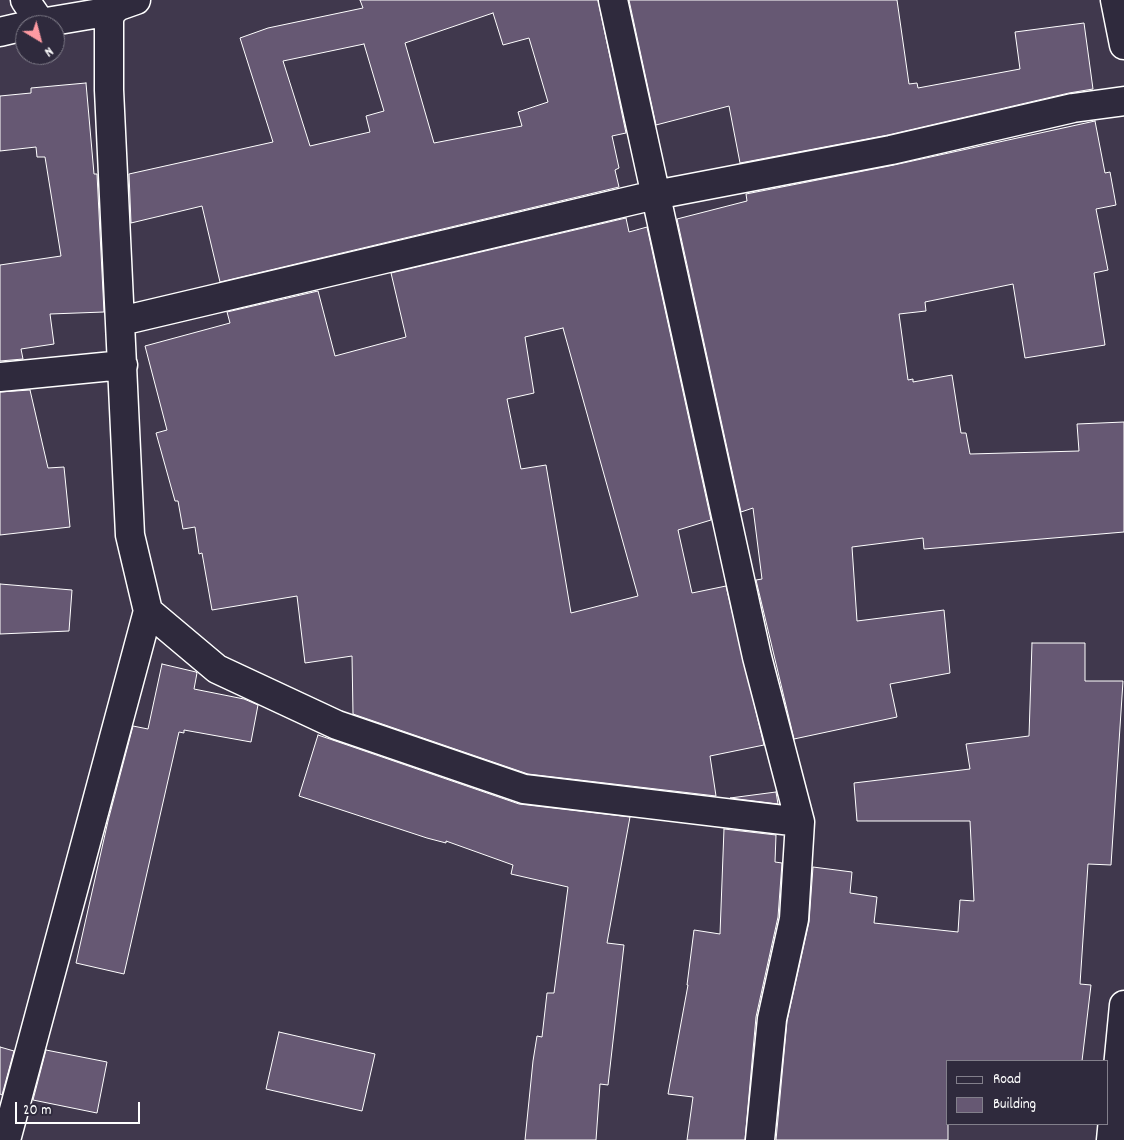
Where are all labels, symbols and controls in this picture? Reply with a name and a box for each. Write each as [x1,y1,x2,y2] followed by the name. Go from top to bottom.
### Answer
[15,15,65,65] north arrow
[40,41,57,61] text: N
[946,1060,1109,1125] legend
[993,1069,1021,1091] text: Road
[18,1092,142,1124] scale bar
[993,1094,1036,1116] text: Building
[23,1100,51,1122] text: 20 m

